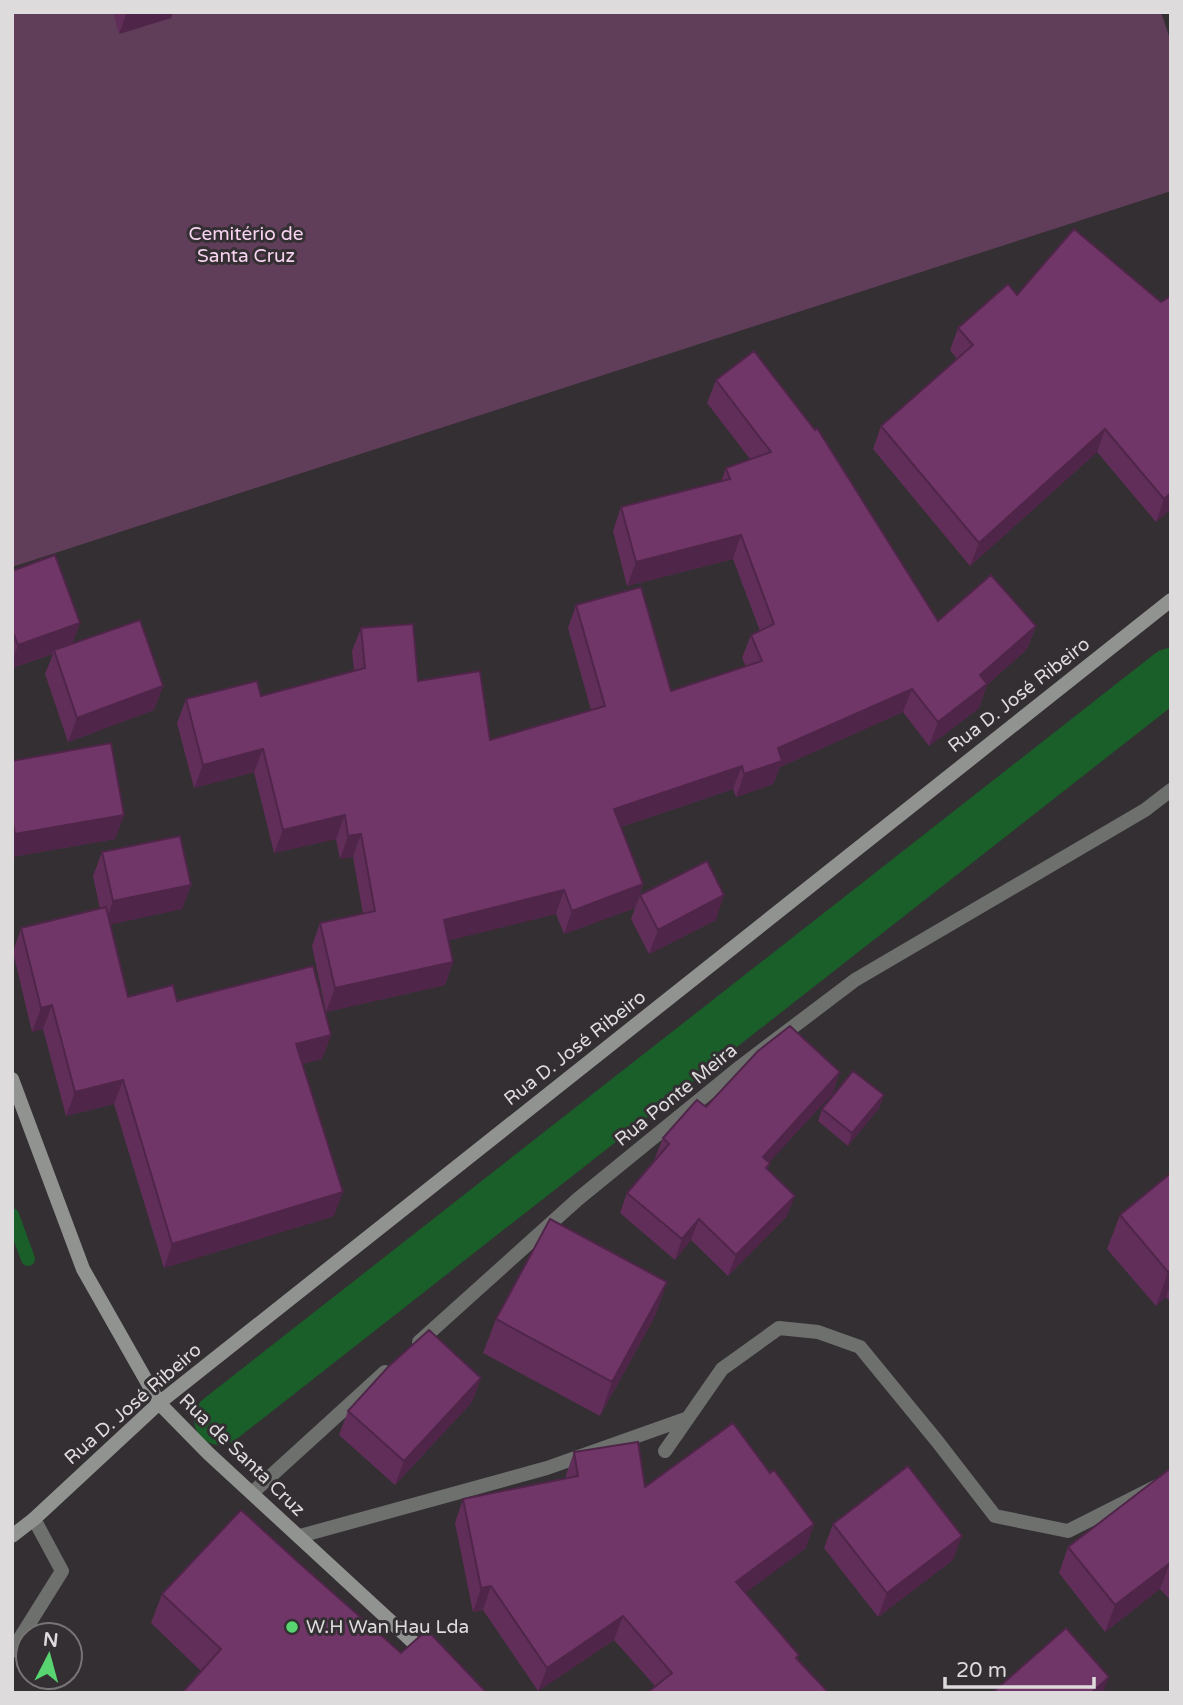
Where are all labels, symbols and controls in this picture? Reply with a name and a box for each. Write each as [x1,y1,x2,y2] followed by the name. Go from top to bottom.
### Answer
[189,223,303,267] park label: Cemitério de Santa Cruz
[944,633,1094,757] street label: Rua D. José Ribeiro
[500,986,650,1110] street label: Rua D. José Ribeiro
[611,1039,741,1151] street label: Rua Ponte Meira
[60,1339,206,1469] street label: Rua D. José Ribeiro
[175,1389,309,1521] street label: Rua de Santa Cruz
[306,1616,469,1638] place label: W.H Wan Hau Lda
[284,1619,300,1635] marker: W.H Wan Hau Lda
[14,1621,84,1691] north arrow
[42,1628,59,1652] text: N
[945,1646,1094,1690] scale bar
[956,1658,1007,1683] text: 20 m

